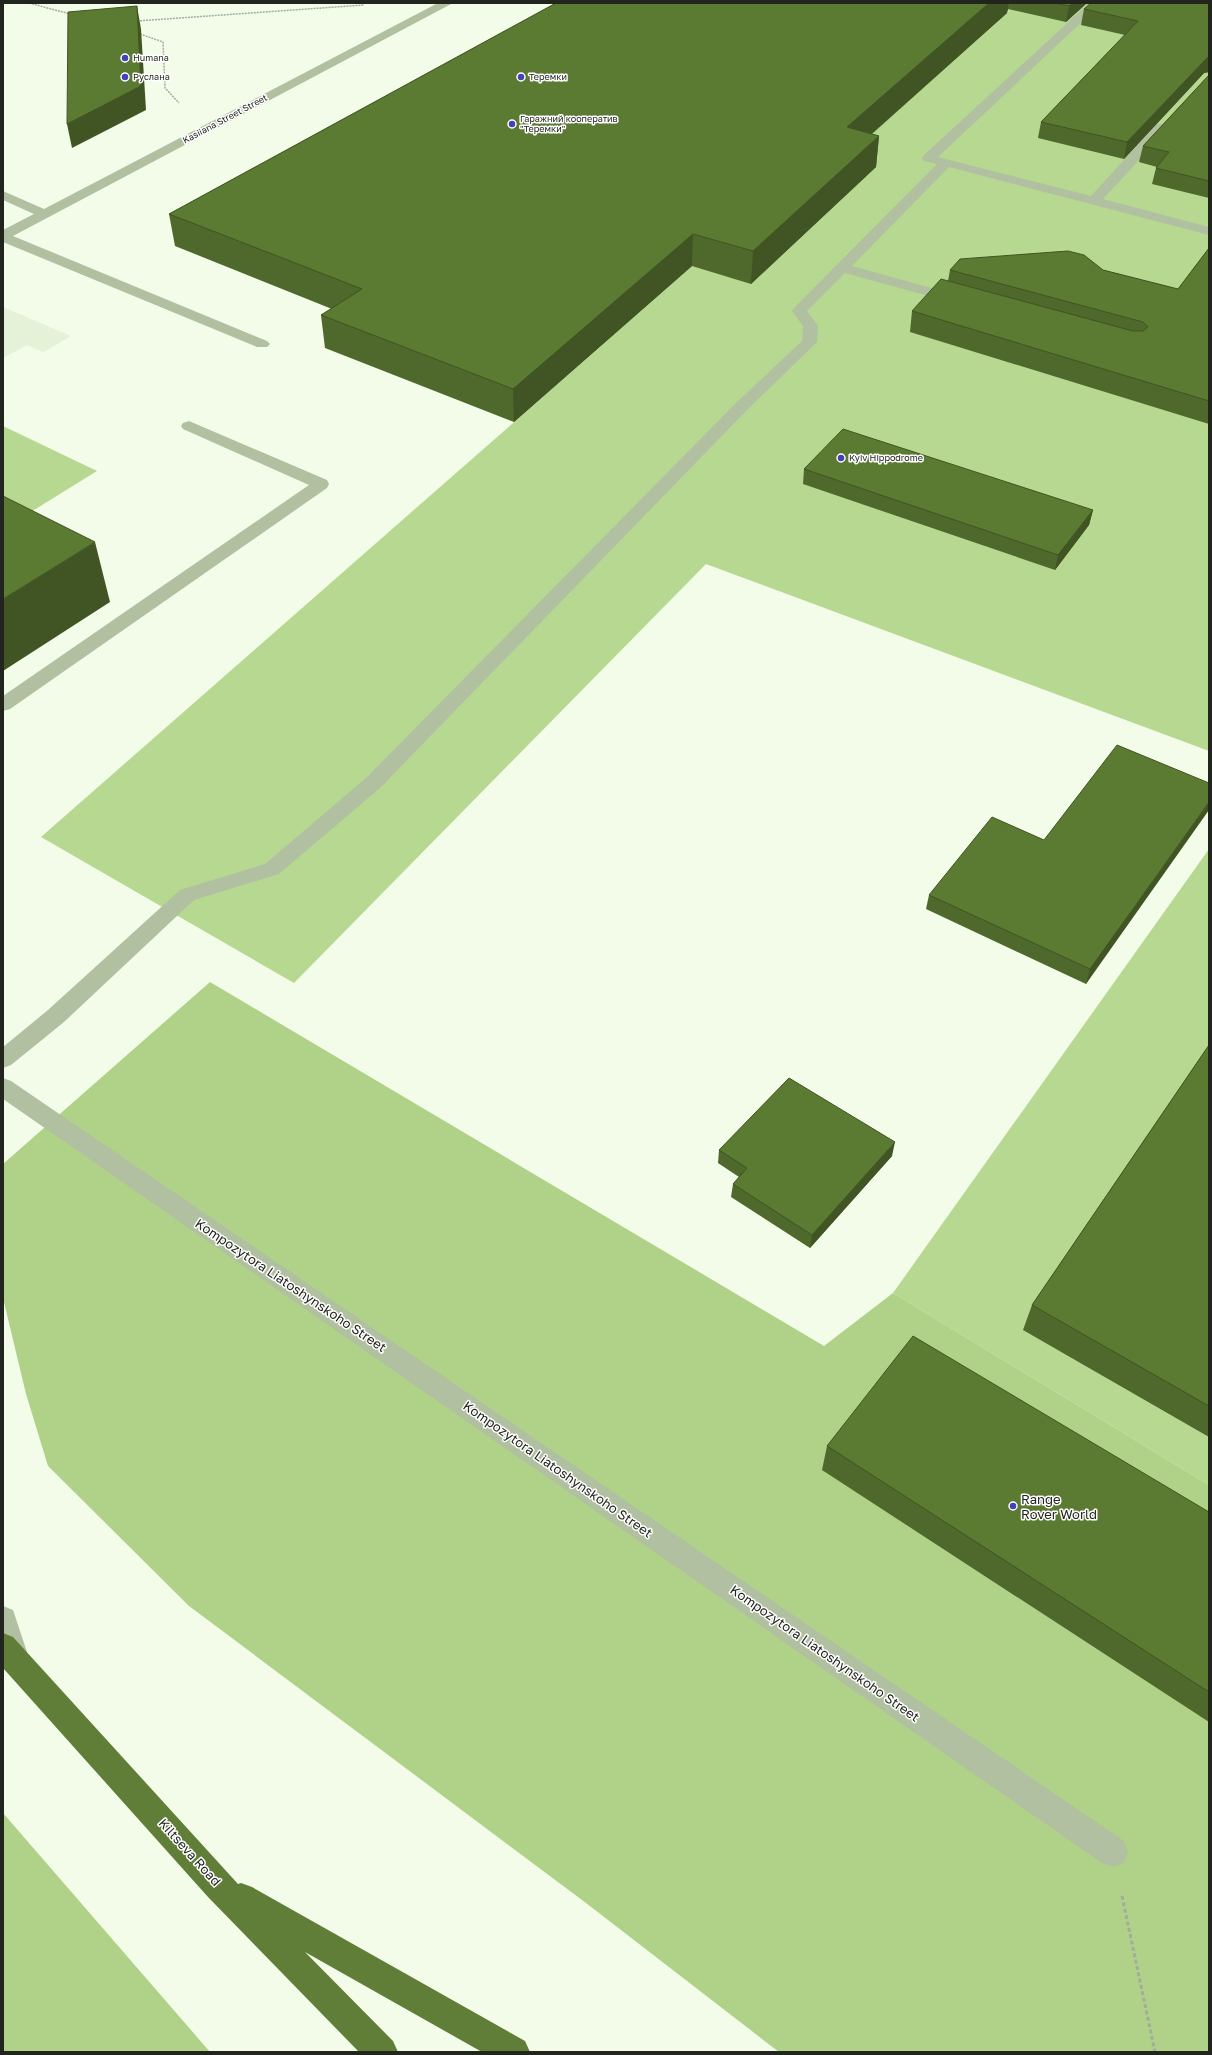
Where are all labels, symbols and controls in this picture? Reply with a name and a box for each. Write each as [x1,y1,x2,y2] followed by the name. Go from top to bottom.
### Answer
[133,52,169,63] place label: Humana
[120,53,130,63] marker: Humana
[133,71,170,82] place label: Руслана
[529,71,567,82] place label: Теремки
[120,72,130,82] marker: Руслана
[516,72,526,82] marker: Теремки
[181,91,269,146] street label: Kasiiana Street Street
[520,113,618,134] place label: Гаражний кооператив "Теремки"
[507,119,517,129] marker: Гаражний кооператив "Теремки"
[849,452,923,463] place label: Kyiv Hippodrome
[836,453,846,463] marker: Kyiv Hippodrome
[192,1215,390,1355] street label: Kompozytora Liatoshynskoho Street
[460,1397,656,1541] street label: Kompozytora Liatoshynskoho Street
[1021,1491,1097,1522] place label: Range Rover World
[1008,1501,1018,1511] marker: Range Rover World
[727,1581,923,1725] street label: Kompozytora Liatoshynskoho Street
[156,1815,224,1889] street label: Kiltseva Road

